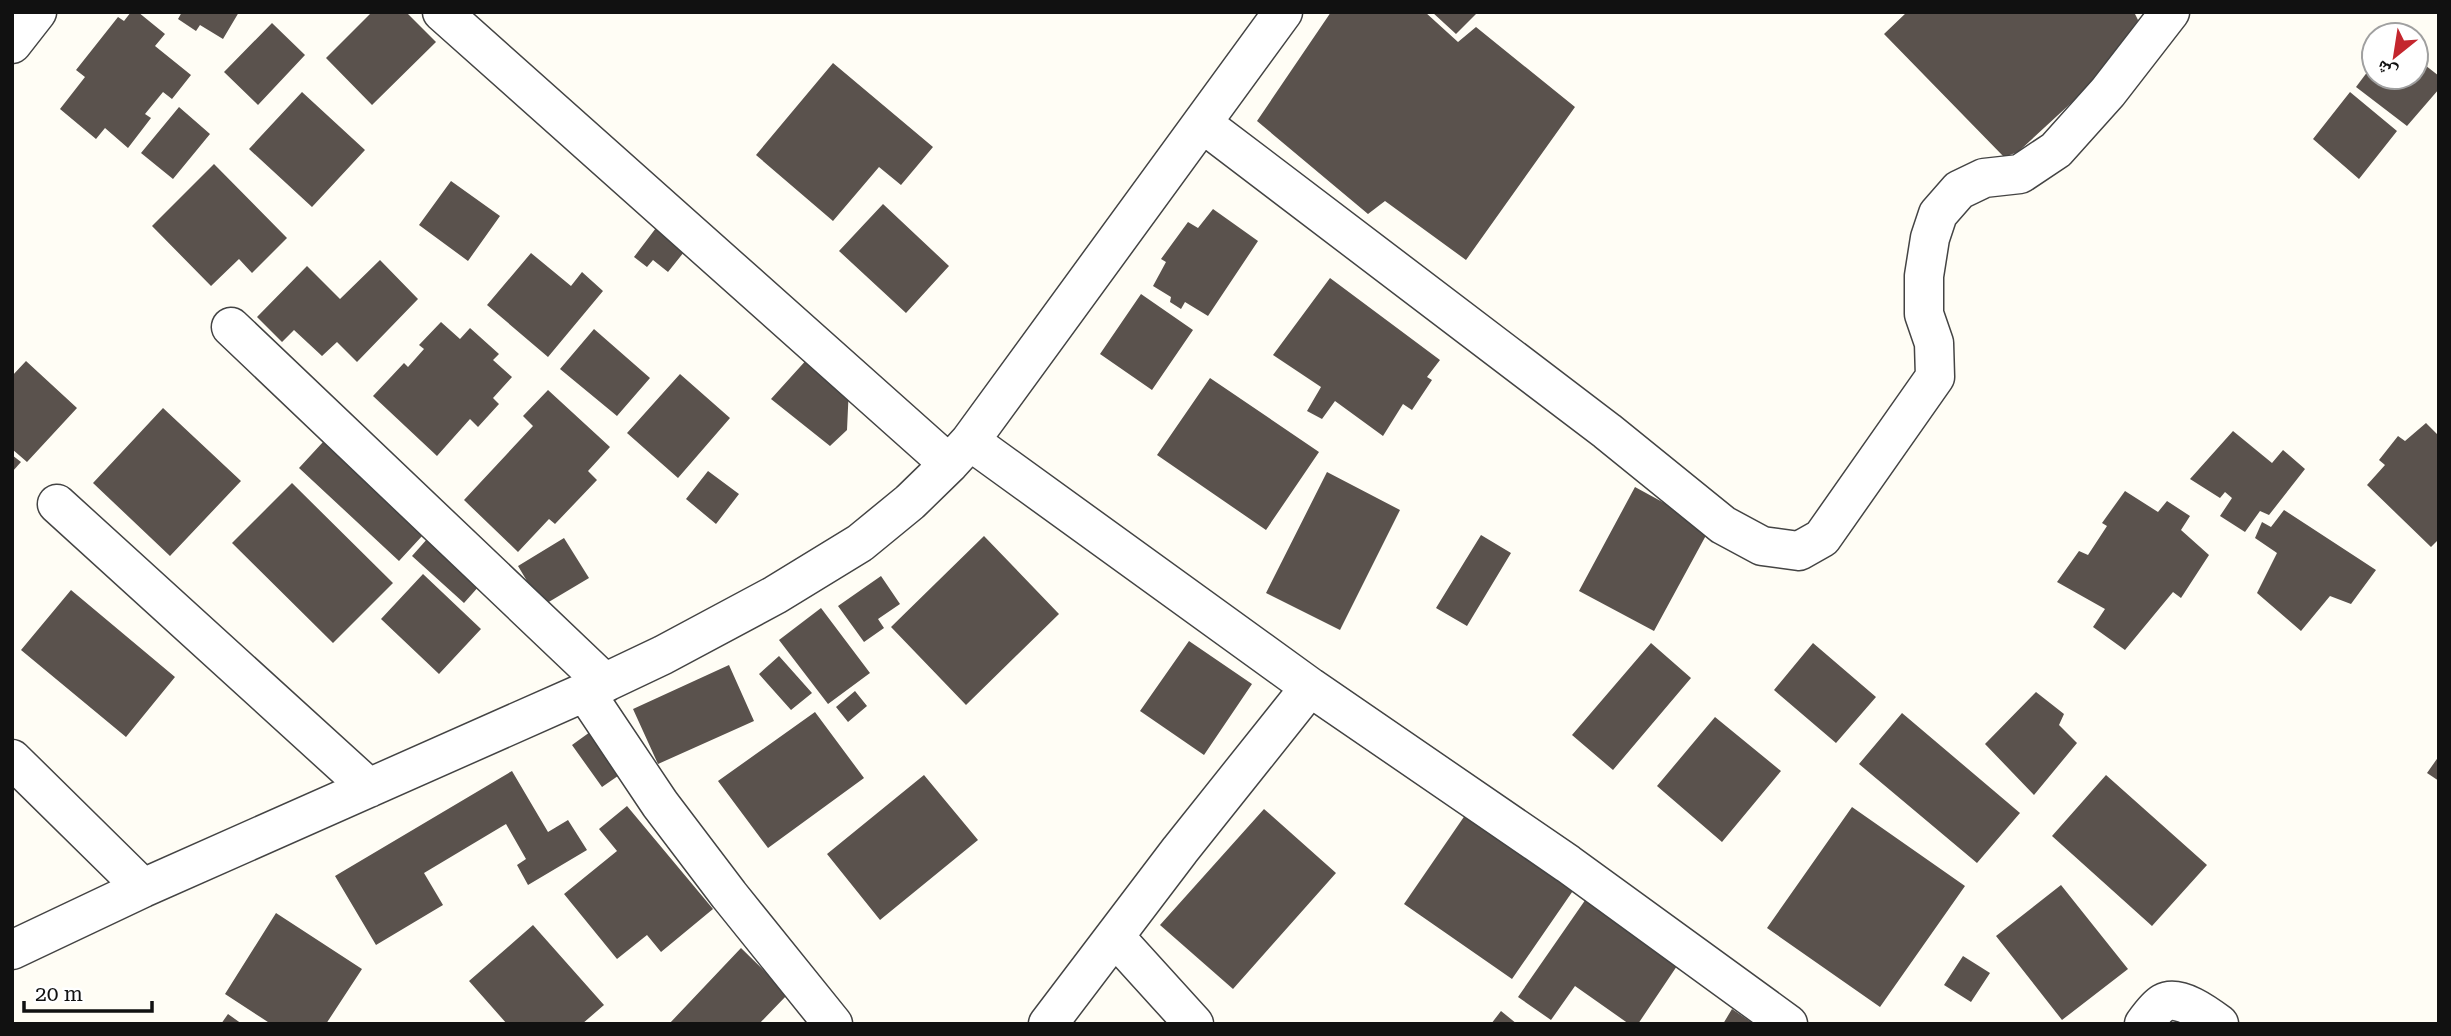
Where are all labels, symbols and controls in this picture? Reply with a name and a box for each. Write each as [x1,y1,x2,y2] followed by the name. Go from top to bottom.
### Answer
[2360,21,2430,91] north arrow
[2372,55,2401,85] text: ش
[24,970,152,1014] scale bar
[35,982,83,1006] text: 20 m

